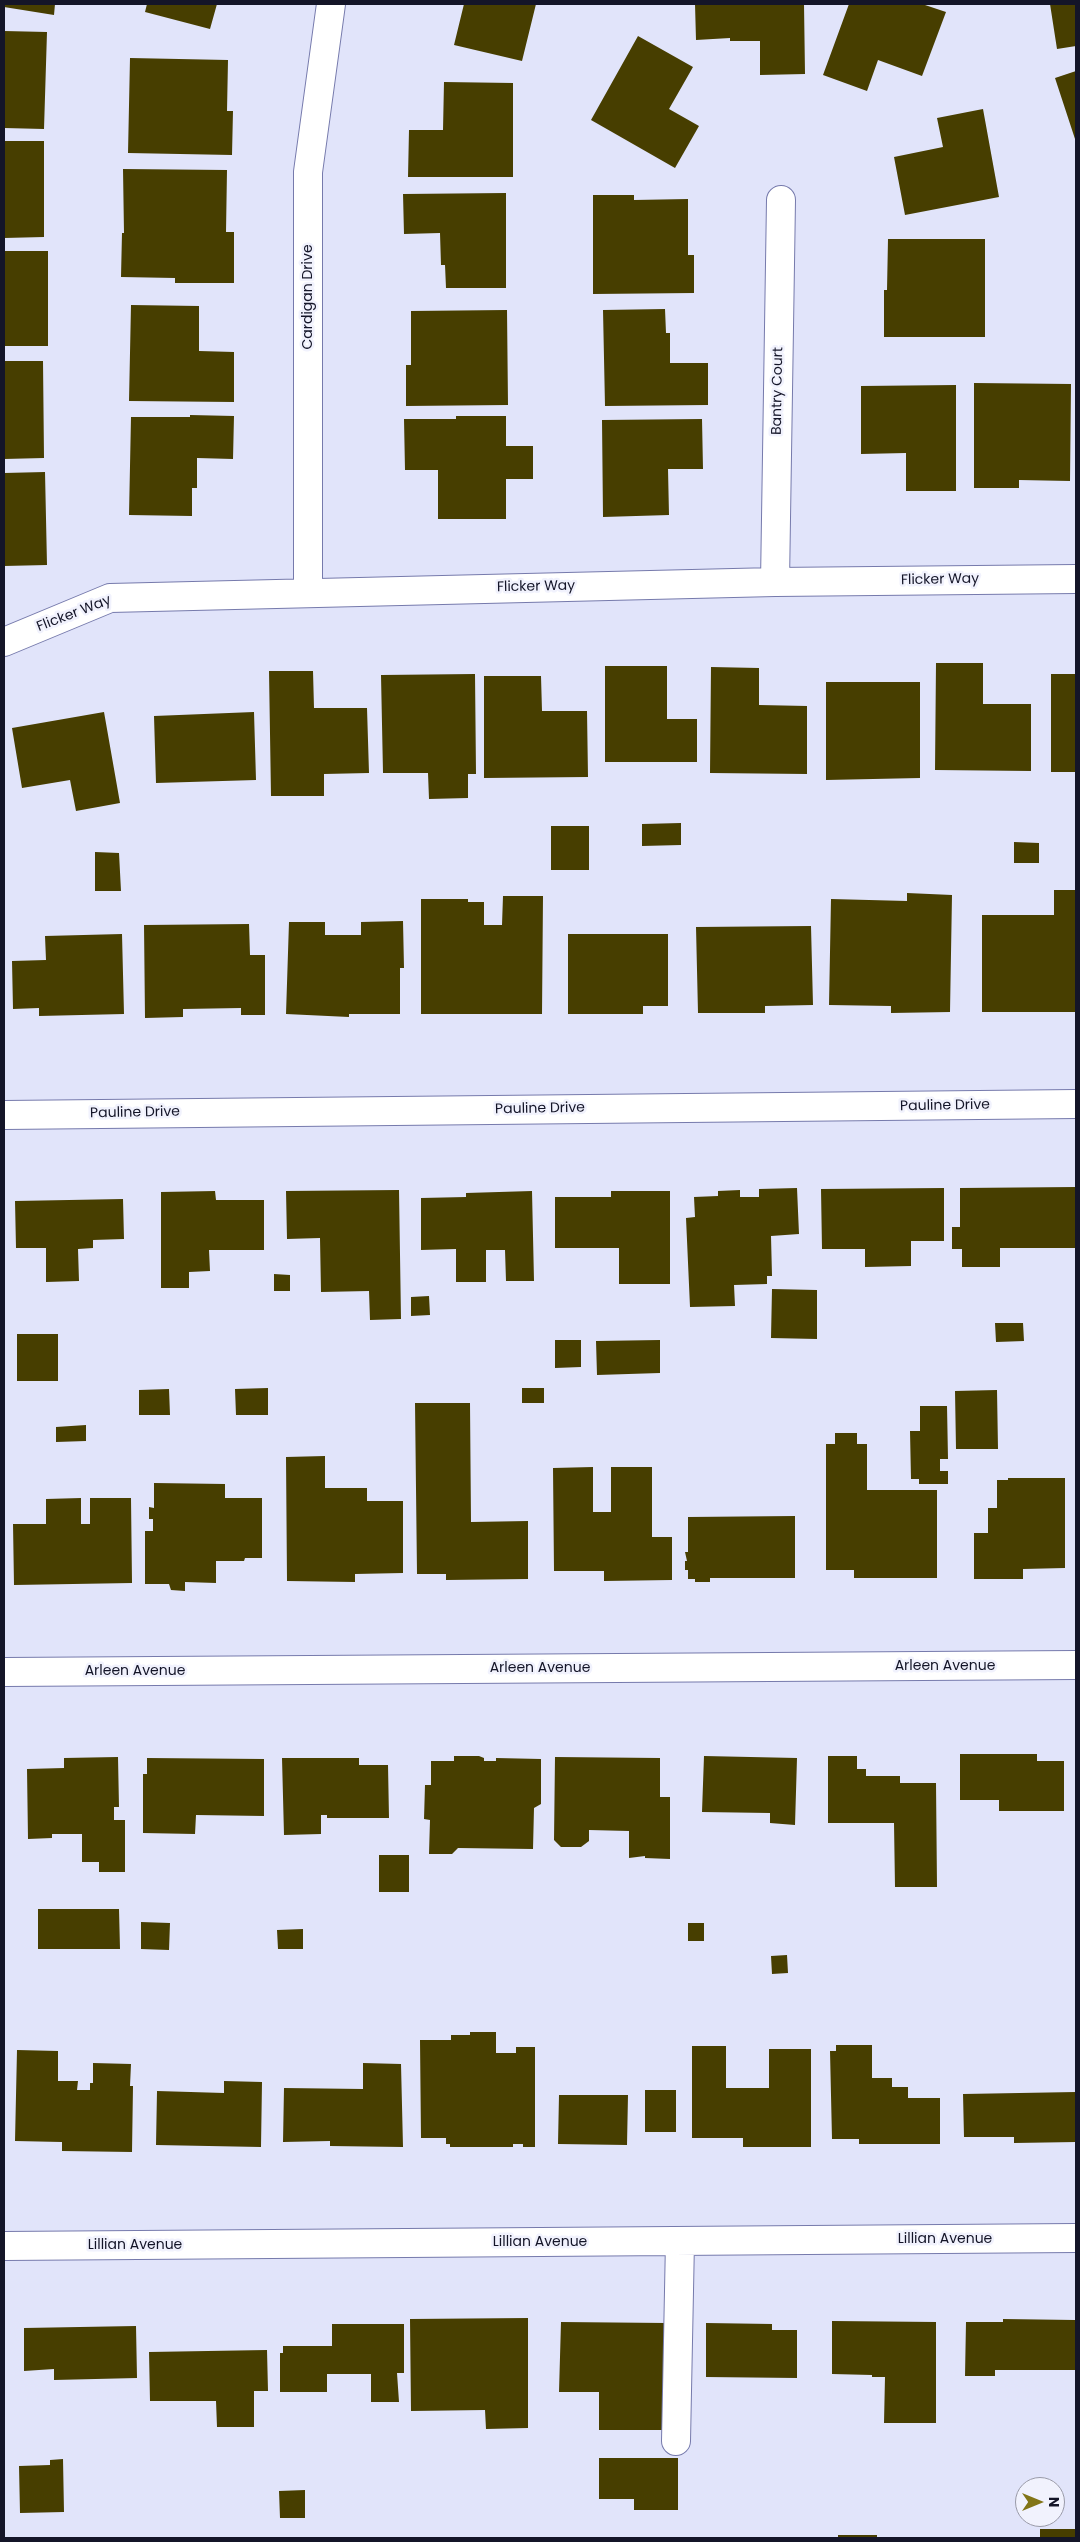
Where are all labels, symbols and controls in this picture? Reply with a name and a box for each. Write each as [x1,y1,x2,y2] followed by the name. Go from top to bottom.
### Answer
[300,244,316,350] street label: Cardigan Drive
[769,347,787,435] street label: Bantry Court
[901,571,979,589] street label: Flicker Way
[497,578,575,596] street label: Flicker Way
[34,592,114,636] street label: Flicker Way
[900,1097,990,1115] street label: Pauline Drive
[495,1100,585,1118] street label: Pauline Drive
[90,1104,180,1122] street label: Pauline Drive
[895,1658,995,1674] street label: Arleen Avenue
[490,1660,590,1676] street label: Arleen Avenue
[85,1663,185,1679] street label: Arleen Avenue
[898,2231,992,2247] street label: Lillian Avenue
[493,2234,587,2250] street label: Lillian Avenue
[88,2237,182,2253] street label: Lillian Avenue
[1015,2477,1065,2527] north arrow
[1044,2497,1064,2507] text: N

